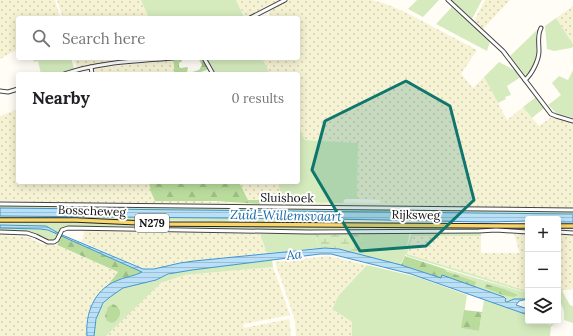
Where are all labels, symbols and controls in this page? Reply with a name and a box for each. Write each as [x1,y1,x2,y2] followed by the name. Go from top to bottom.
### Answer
[16,16,300,60] search box
[30,27,52,49] icon: search
[62,29,145,48] text: Search here
[32,87,90,109] text: Nearby
[232,90,284,107] text: 0 results
[260,190,314,205] street label: Sluishoek
[58,202,127,219] street label: Bosscheweg
[230,206,342,225] water label: Zuid-Willemsvaart
[392,207,441,222] street label: Rijksweg
[135,214,169,232] road number: N279
[525,216,561,324] map controls
[525,216,561,252] button: +
[285,245,303,264] water label: Aa
[525,252,561,288] button: −
[525,288,561,324] button: layers

